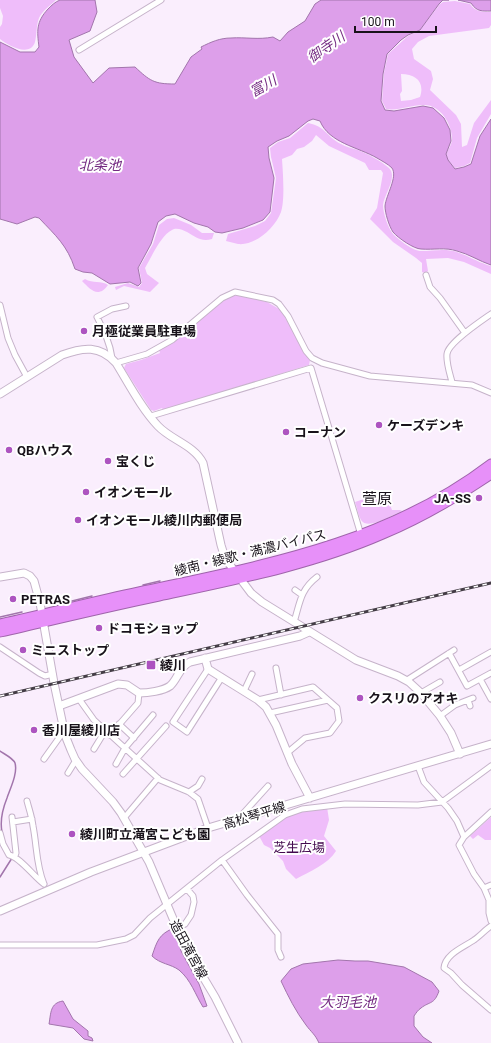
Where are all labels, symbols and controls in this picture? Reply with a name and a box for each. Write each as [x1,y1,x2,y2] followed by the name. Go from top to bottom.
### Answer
[355,8,436,34] scale bar
[361,15,395,29] text: 100 m
[304,27,349,66] water label: 御寺川
[247,71,281,100] water label: 富川
[79,157,123,173] water label: 北条池
[92,324,196,339] place label: 月極従業員駐車場
[79,326,89,336] marker: 月極従業員駐車場
[387,418,464,433] place label: ケーズデンキ
[374,420,384,430] marker: ケーズデンキ
[294,425,346,440] place label: コーナン
[281,427,291,437] marker: コーナン
[17,443,73,458] place label: QBハウス
[4,445,14,455] marker: QBハウス
[116,454,155,469] place label: 宝くじ
[103,456,113,466] marker: 宝くじ
[94,485,172,500] place label: イオンモール
[81,487,91,497] marker: イオンモール
[362,490,392,508] district label: 萱原
[434,491,471,506] place label: JA-SS
[474,493,484,503] marker: JA-SS
[86,513,242,528] place label: イオンモール綾川内郵便局
[73,515,83,525] marker: イオンモール綾川内郵便局
[173,526,327,579] street label: 綾南・綾歌・満濃バイパス
[21,592,70,607] place label: PETRAS
[8,594,18,604] marker: PETRAS
[107,621,198,636] place label: ドコモショップ
[94,623,104,633] marker: ドコモショップ
[31,643,109,658] place label: ミニストップ
[18,645,28,655] marker: ミニストップ
[160,658,186,673] place label: 綾川
[145,659,157,671] marker: 綾川
[368,691,459,706] place label: クスリのアオキ
[355,693,365,703] marker: クスリのアオキ
[42,723,120,738] place label: 香川屋綾川店
[29,725,39,735] marker: 香川屋綾川店
[221,799,287,832] street label: 高松琴平線
[80,827,210,842] place label: 綾川町立滝宮こども園
[67,829,77,839] marker: 綾川町立滝宮こども園
[273,840,325,855] park label: 芝生広場
[167,917,210,981] street label: 造田滝宮線
[320,994,378,1010] water label: 大羽毛池

